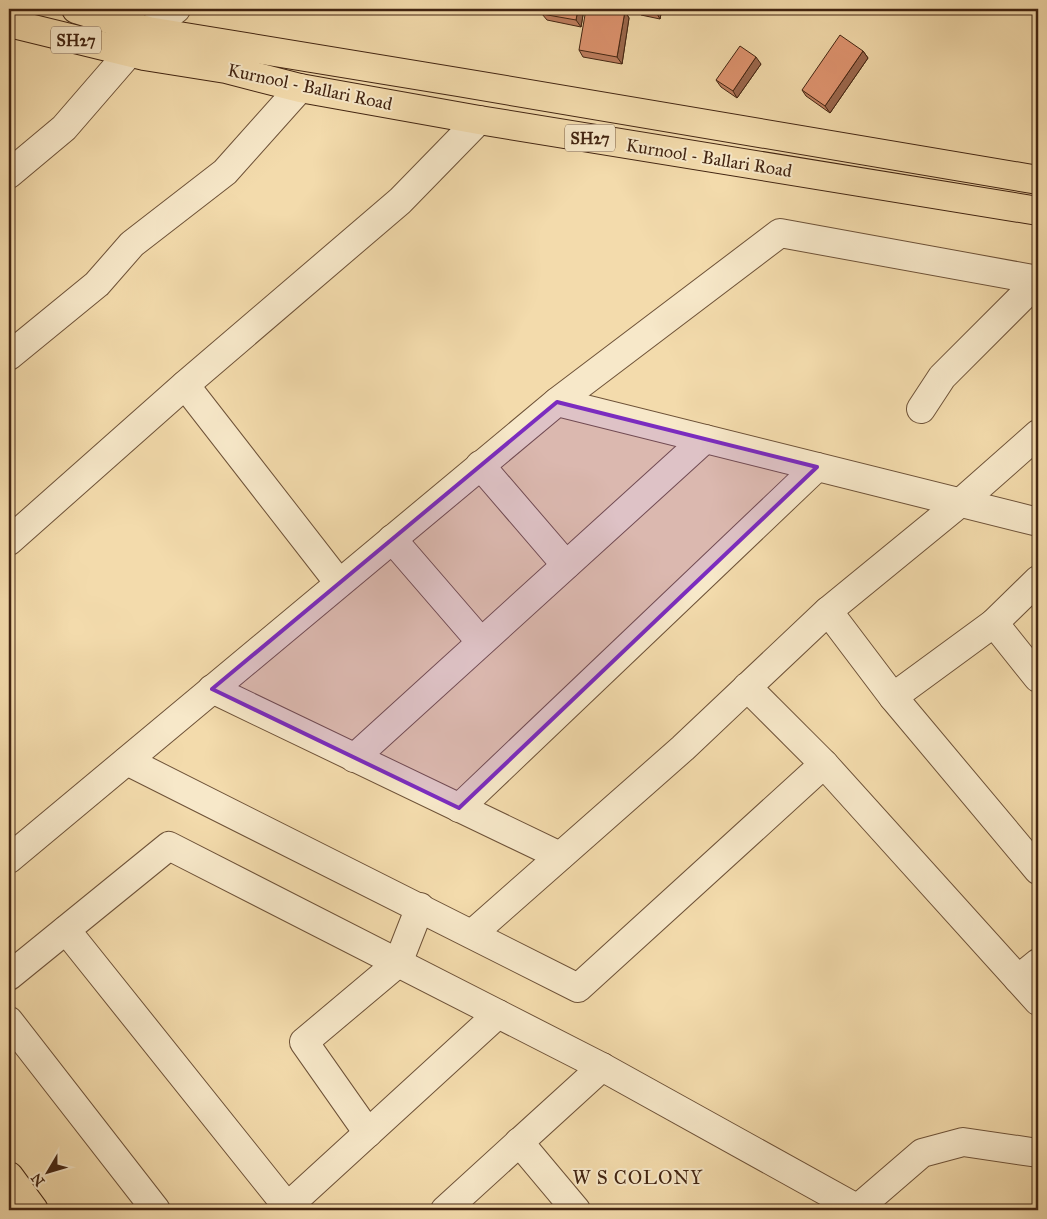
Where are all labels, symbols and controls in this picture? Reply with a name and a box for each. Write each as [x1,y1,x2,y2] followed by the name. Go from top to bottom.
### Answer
[51,26,101,54] road number: SH27
[226,59,394,115] street label: Kurnool - Ballari Road
[565,125,615,152] road number: SH27
[624,134,794,182] street label: Kurnool - Ballari Road
[22,1146,72,1196] north arrow
[573,1166,703,1189] district label: W S COLONY
[28,1170,49,1190] text: N

